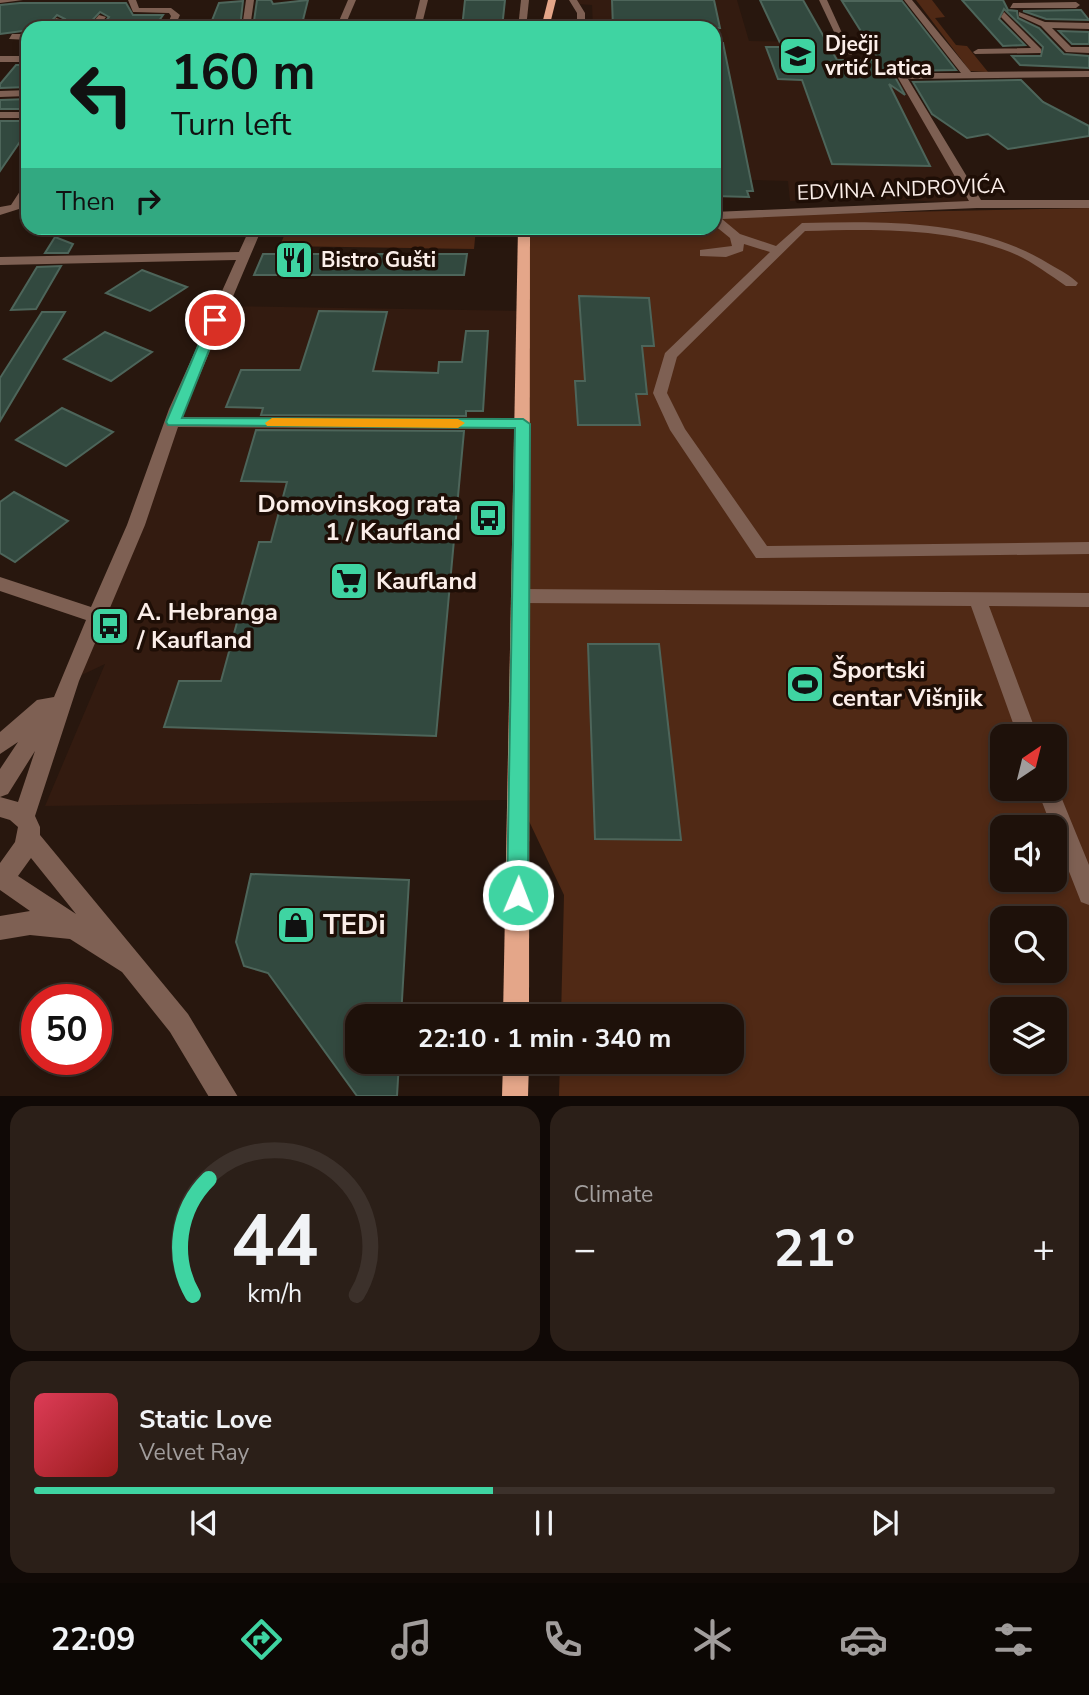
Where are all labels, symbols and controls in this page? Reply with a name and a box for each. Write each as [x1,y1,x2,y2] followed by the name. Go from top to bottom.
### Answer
[824,30,932,82] place label: Dječji vrtić Latica
[777,35,819,77] school or university icon: Dječji vrtić Latica
[171,39,315,106] text: 160 m
[56,49,147,140] icon: left
[171,103,291,146] text: Turn left
[796,171,1006,207] street label: EDVINA ANDROVIĆA
[129,182,167,220] icon: right
[56,184,115,219] text: Then
[273,239,315,281] restaurant icon: Bistro Gušti
[321,246,436,274] place label: Bistro Gušti
[185,290,245,350] pin
[196,301,234,339] icon: arrive
[258,488,461,548] place label: Domovinskog rata 1 / Kaufland
[467,497,509,539] bus stop icon: Domovinskog rata 1 / Kaufland
[328,560,370,602] supermarket icon: Kaufland
[376,565,477,597] place label: Kaufland
[136,596,278,656] place label: A. Hebranga / Kaufland
[89,605,131,647] bus stop icon: A. Hebranga / Kaufland
[832,654,984,714] place label: Športski centar Višnjik
[784,663,826,705] sports icon: Športski centar Višnjik
[990,724,1068,802] north arrow
[990,724,1067,1074] map controls
[990,815,1067,892] button: sound
[481,858,555,932] position arrow
[275,904,317,946] shop icon: TEDi
[323,906,386,944] place label: TEDi
[990,906,1067,983] button: search
[21,984,112,1075] speed limit sign: 50
[990,997,1067,1074] button: layers
[418,1021,671,1056] text: 22:10 · 1 min · 340 m
[574,1179,653,1210] text: Climate
[231,1191,318,1291] text: 44
[773,1213,855,1284] text: 21°
[574,1224,596,1275] text: −
[1032,1224,1055,1275] text: +
[247,1276,302,1310] text: km/h
[139,1402,272,1437] text: Static Love
[139,1437,249,1468] text: Velvet Ray
[185,1504,223,1542] icon: previous
[525,1504,563,1542] icon: pause
[866,1504,904,1542] icon: next
[237,1615,286,1664] icon: directions
[387,1615,436,1664] icon: music
[538,1615,587,1664] icon: phone
[688,1615,737,1664] icon: climate
[839,1615,888,1664] icon: car
[989,1615,1038,1664] icon: filters
[51,1618,135,1661] text: 22:09

